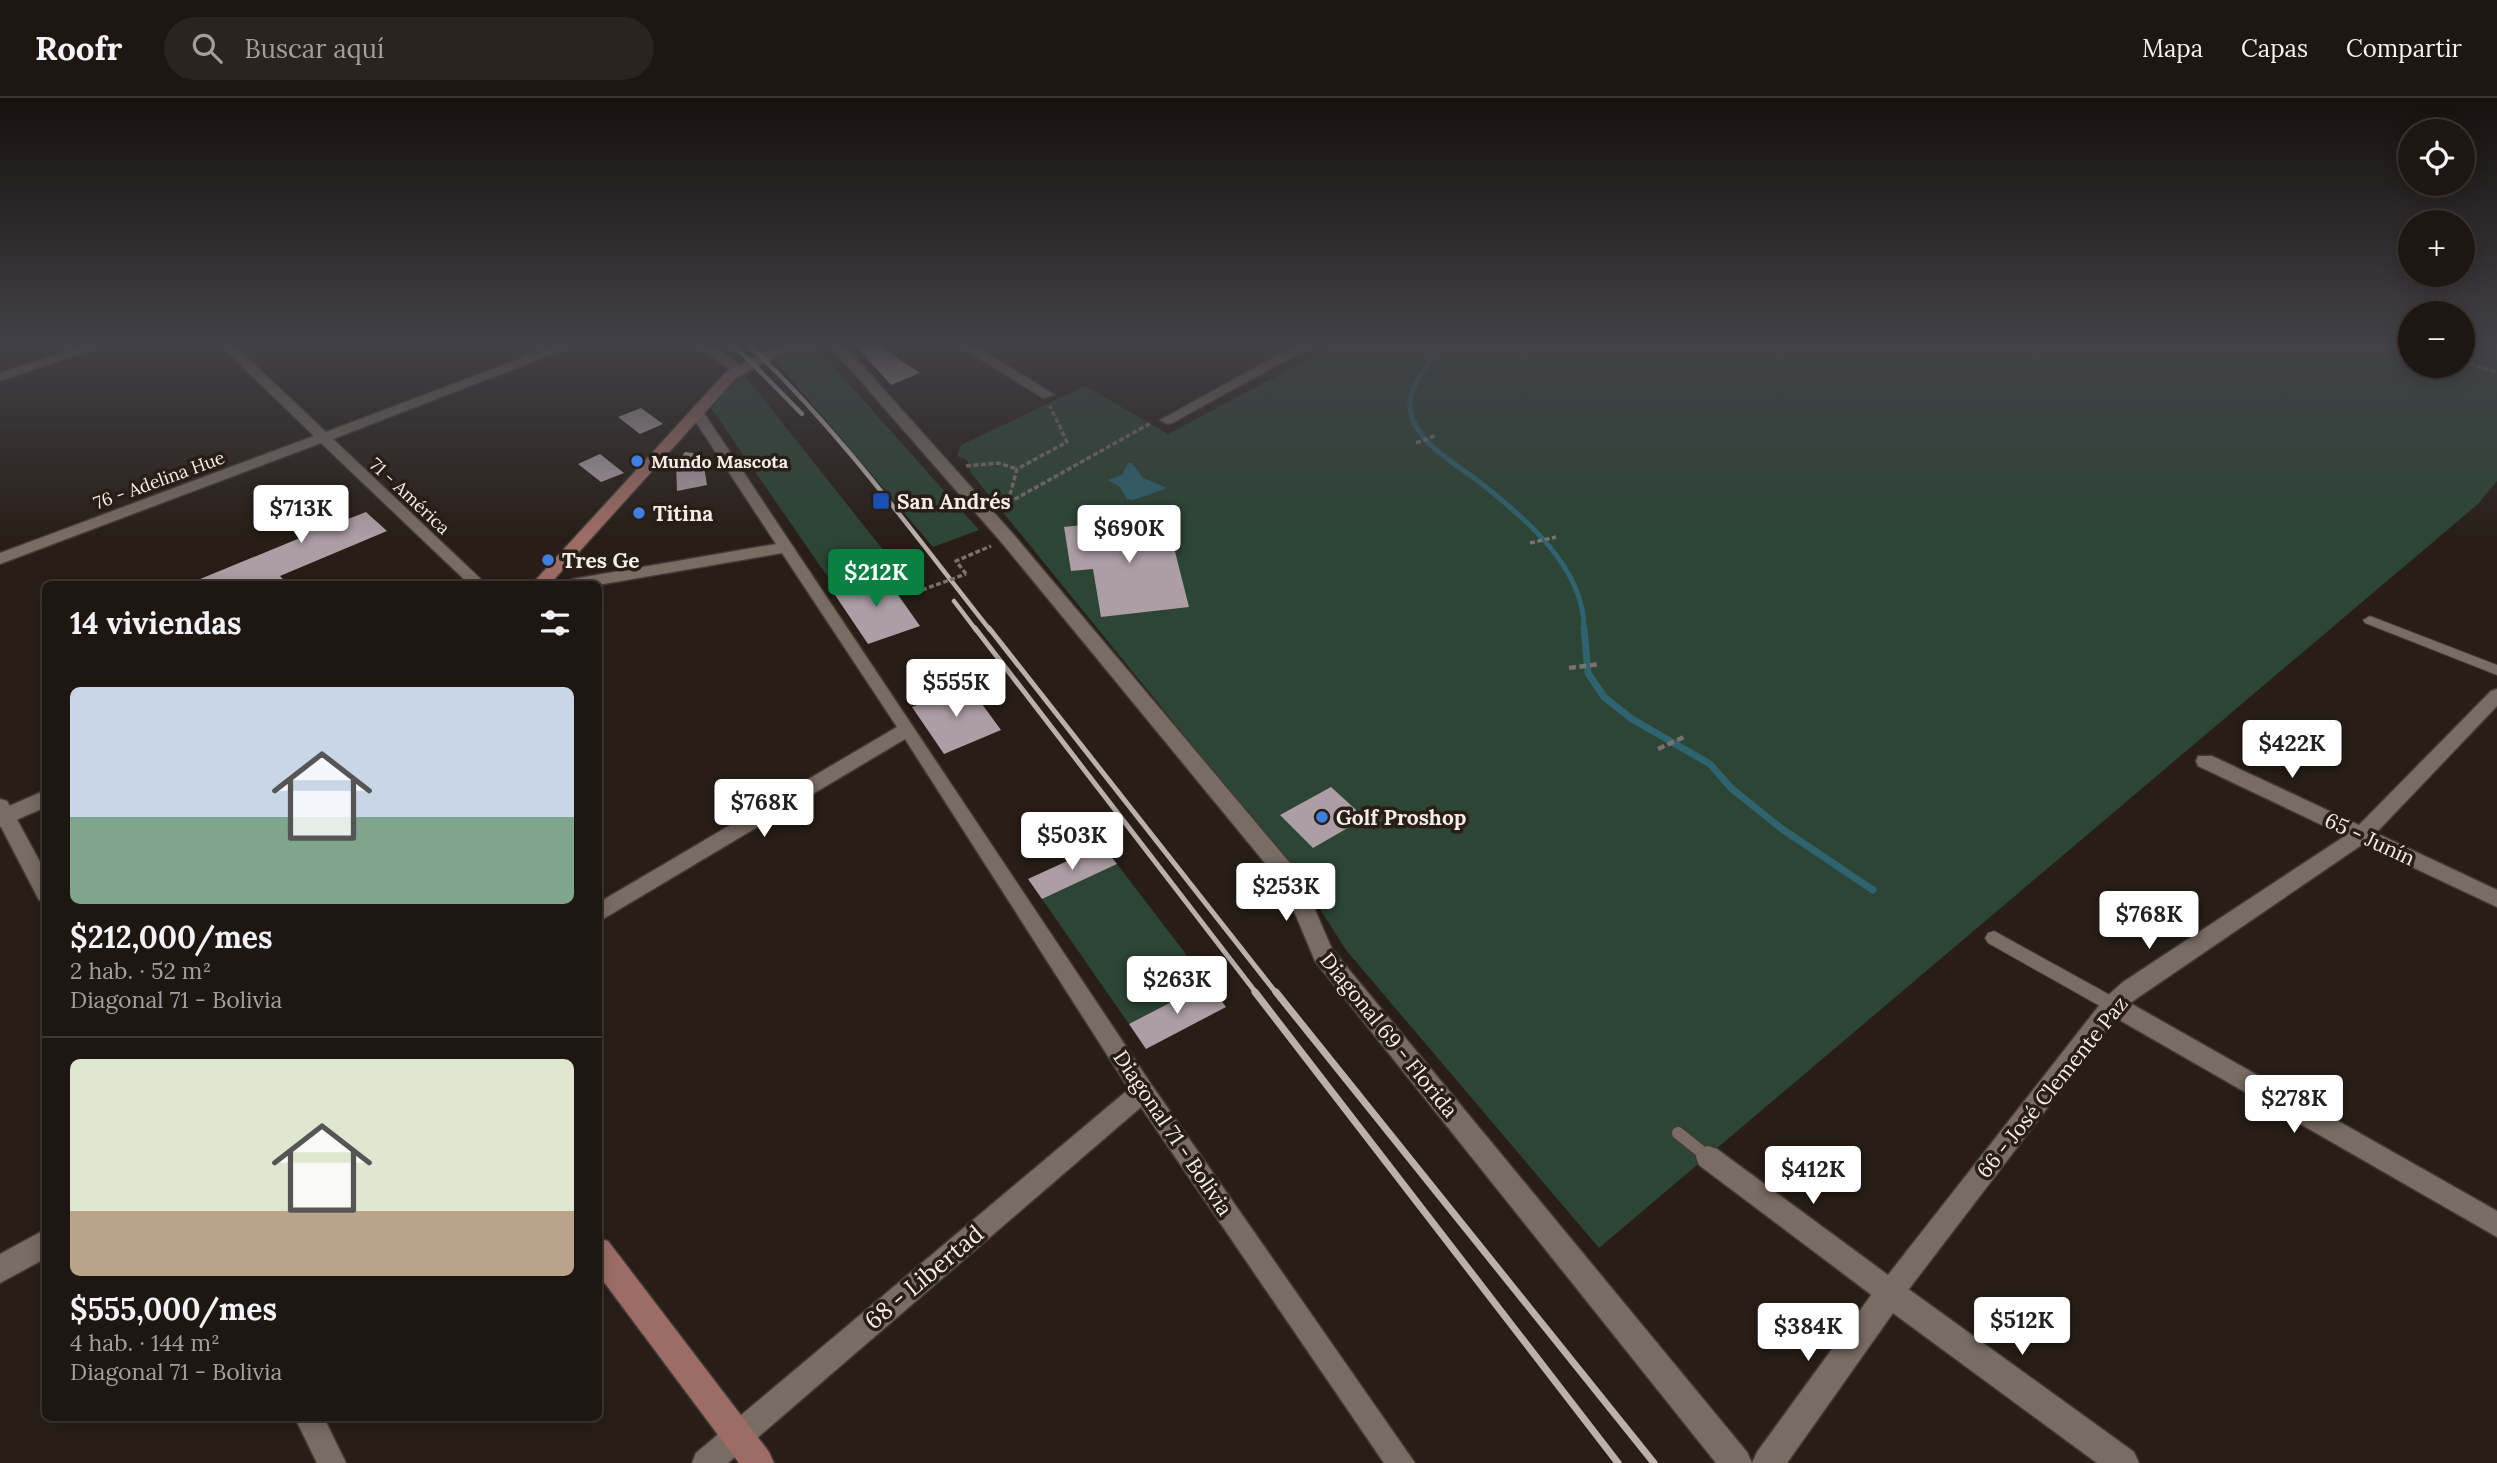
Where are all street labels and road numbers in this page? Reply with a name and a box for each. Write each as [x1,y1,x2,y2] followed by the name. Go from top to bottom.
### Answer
[90,446,228,514] street label: 76 - Adelina Hue
[365,453,455,539] street label: 71 - América
[2320,806,2420,872] street label: 65 - Junín
[1314,947,1464,1123] street label: Diagonal 69 - Florida
[1970,991,2134,1183] street label: 66 - José Clemente Paz
[1108,1045,1239,1221] street label: Diagonal 71 - Bolivia
[858,1218,990,1336] street label: 68 - Libertad

